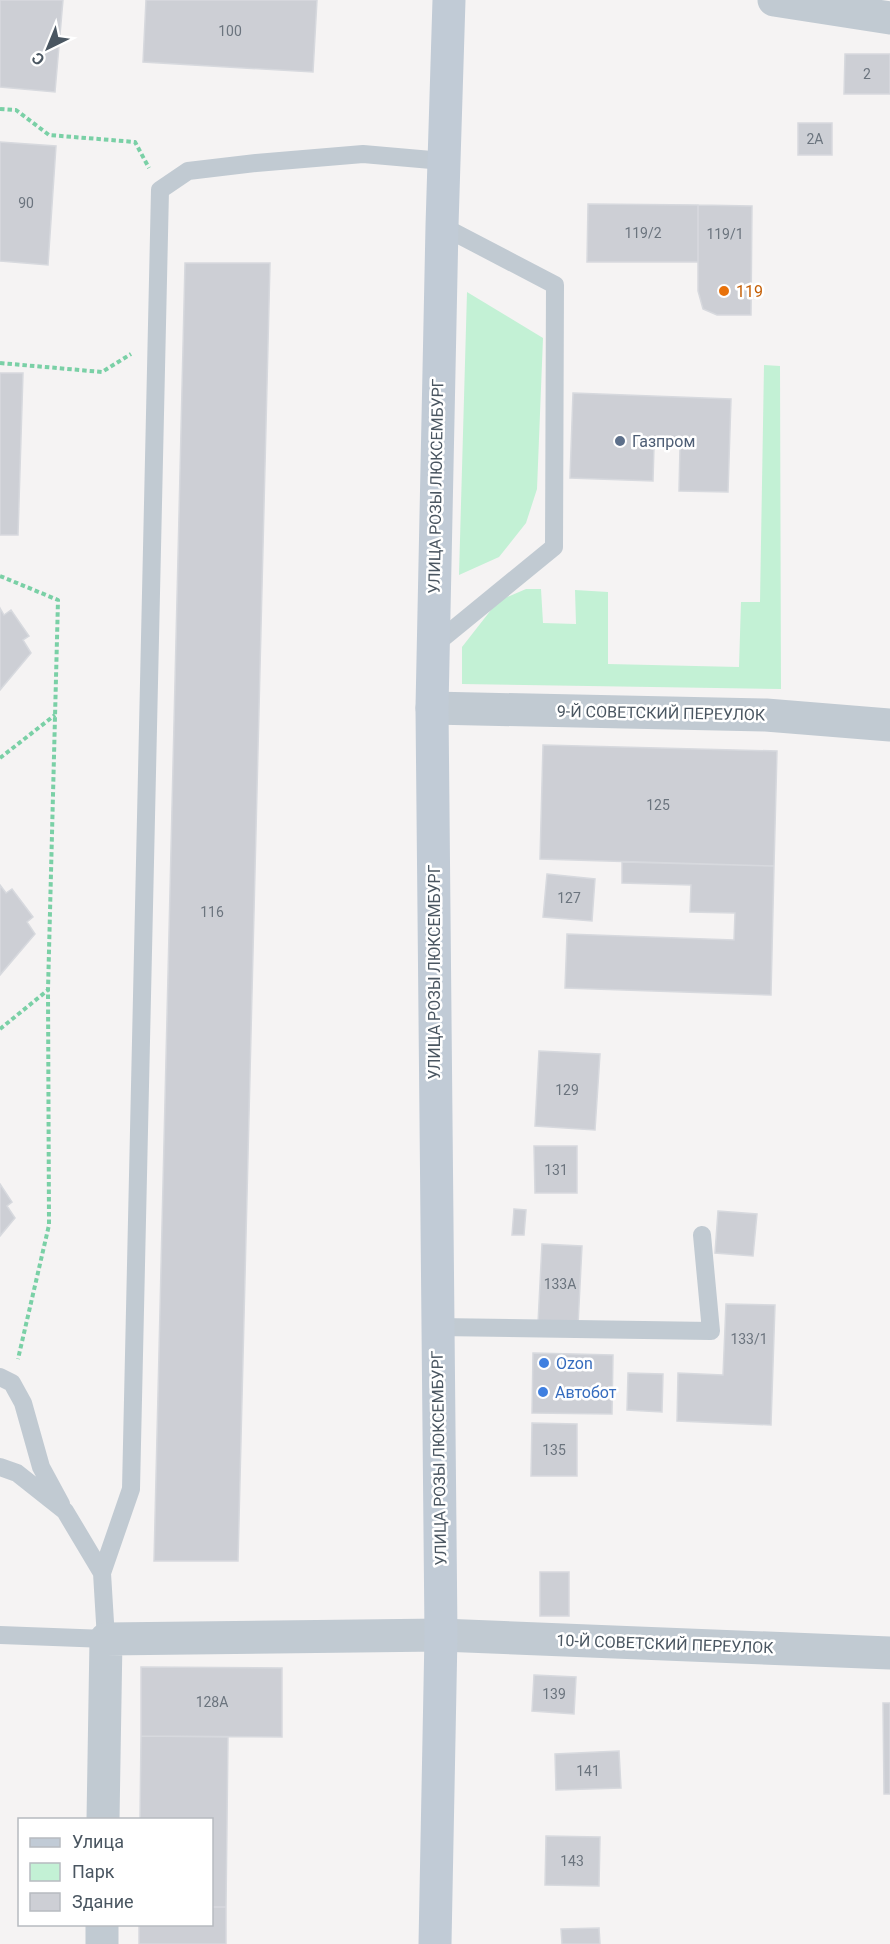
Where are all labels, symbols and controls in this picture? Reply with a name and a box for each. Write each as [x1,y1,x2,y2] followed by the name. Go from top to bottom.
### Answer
[18,18,78,78] north arrow
[218,23,242,39] house number: 100
[28,48,48,69] text: С
[863,66,871,82] house number: 2
[806,131,824,147] house number: 2А
[18,195,34,211] house number: 90
[624,225,662,241] house number: 119/2
[706,226,744,242] house number: 119/1
[736,282,763,301] place label: 119
[717,284,731,298] marker: 119
[425,378,447,594] street label: УЛИЦА РОЗЫ ЛЮКСЕМБУРГ
[632,432,695,451] place label: Газпром
[613,434,627,448] marker: Газпром
[557,702,766,724] street label: 9-Й СОВЕТСКИЙ ПЕРЕУЛОК
[646,797,670,813] house number: 125
[425,864,444,1080] street label: УЛИЦА РОЗЫ ЛЮКСЕМБУРГ
[557,890,581,906] house number: 127
[200,904,224,920] house number: 116
[555,1082,579,1098] house number: 129
[544,1162,568,1178] house number: 131
[544,1276,576,1292] house number: 133А
[730,1331,768,1347] house number: 133/1
[428,1350,450,1566] street label: УЛИЦА РОЗЫ ЛЮКСЕМБУРГ
[556,1354,593,1373] place label: Ozon
[537,1356,551,1370] marker: Ozon
[555,1383,617,1402] place label: Автобот
[536,1385,550,1399] marker: Автобот
[542,1442,566,1458] house number: 135
[556,1631,775,1657] street label: 10-Й СОВЕТСКИЙ ПЕРЕУЛОК
[542,1686,566,1702] house number: 139
[196,1694,228,1710] house number: 128А
[576,1763,600,1779] house number: 141
[18,1818,213,1926] legend
[72,1831,124,1852] text: Улица
[560,1853,584,1869] house number: 143
[72,1861,115,1882] text: Парк
[72,1891,134,1912] text: Здание

